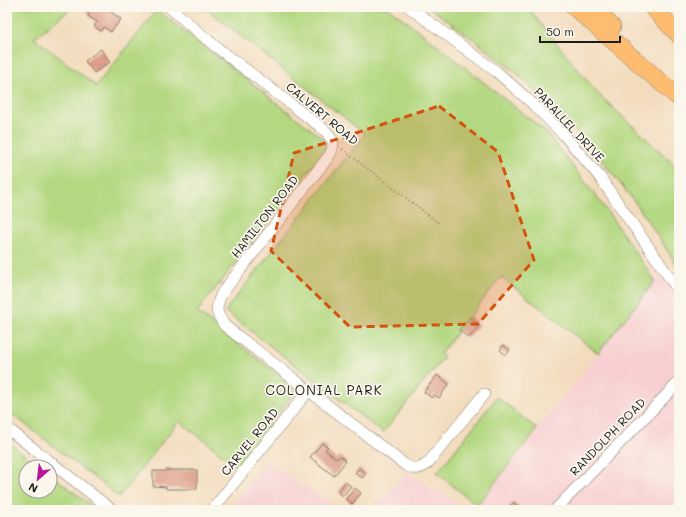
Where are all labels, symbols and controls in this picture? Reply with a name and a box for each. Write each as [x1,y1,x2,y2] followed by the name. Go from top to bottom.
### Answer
[540,18,620,44] scale bar
[546,23,574,39] text: 50 m
[283,78,362,148] street label: CALVERT ROAD
[531,84,608,165] street label: PARALLEL DRIVE
[227,172,301,261] street label: HAMILTON ROAD
[265,381,383,398] district label: COLONIAL PARK
[566,394,649,479] street label: RANDOLPH ROAD
[217,404,282,479] street label: CARVEL ROAD
[18,459,58,499] north arrow
[26,480,40,497] text: N

